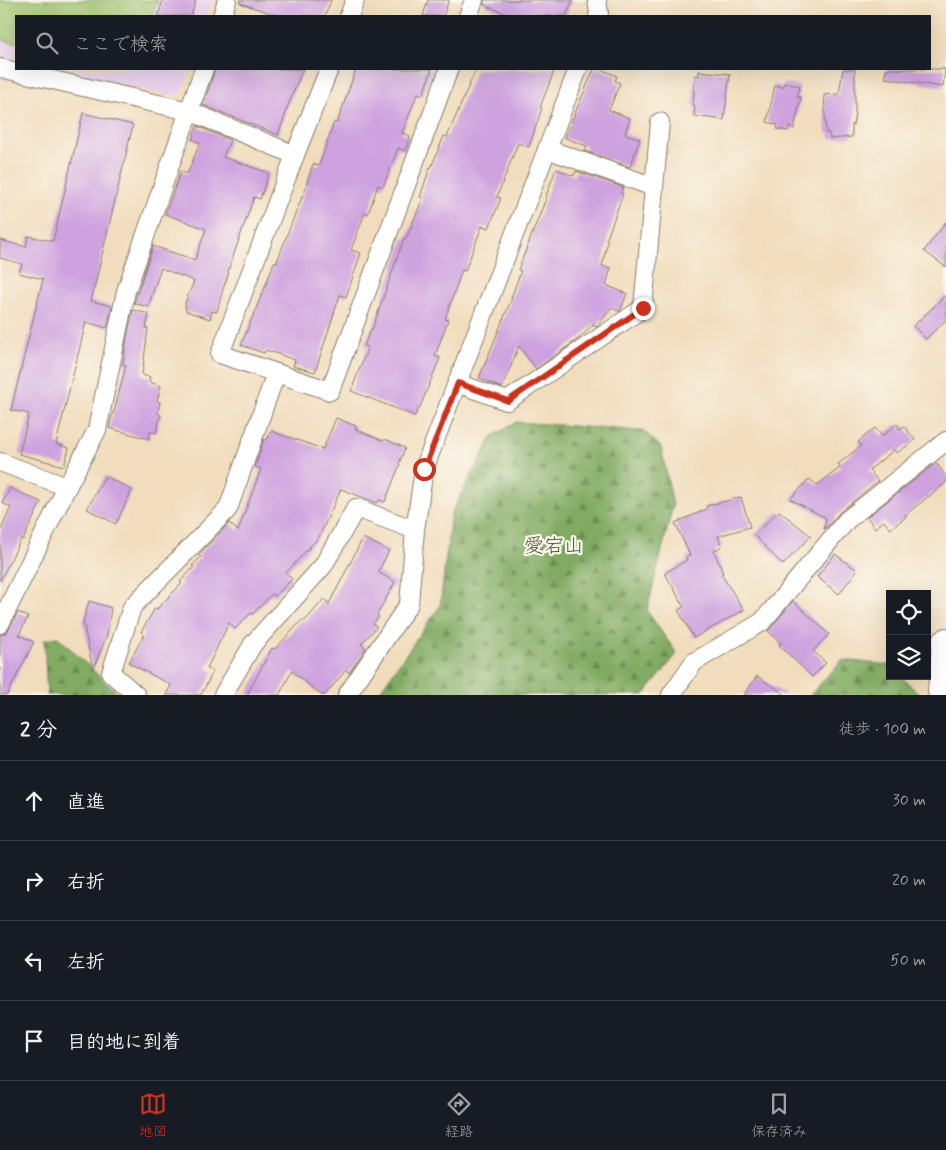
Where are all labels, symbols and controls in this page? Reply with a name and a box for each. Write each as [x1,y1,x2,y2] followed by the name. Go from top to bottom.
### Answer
[15,15,931,70] search box
[33,29,61,57] icon: search
[73,32,168,57] text: ここで検索
[632,297,655,320] route end
[413,458,436,481] route start
[524,533,584,560] park label: 愛宕山
[886,590,931,680] map controls
[886,590,931,635] button: locate
[886,635,931,680] button: layers
[20,716,57,744] text: 2 分
[839,719,926,740] text: 徒歩 · 100 m
[20,787,48,815] icon: ahead
[67,790,105,815] text: 直進
[893,790,926,811] text: 30 m
[20,867,48,895] icon: right
[67,870,105,895] text: 右折
[892,870,926,891] text: 20 m
[20,947,48,975] icon: left
[67,950,105,975] text: 左折
[890,950,926,971] text: 50 m
[20,1027,48,1055] icon: arrive
[67,1030,181,1055] text: 目的地に到着
[139,1090,167,1141] tab: 地図
[445,1090,473,1141] tab: 経路
[751,1090,807,1141] tab: 保存済み

